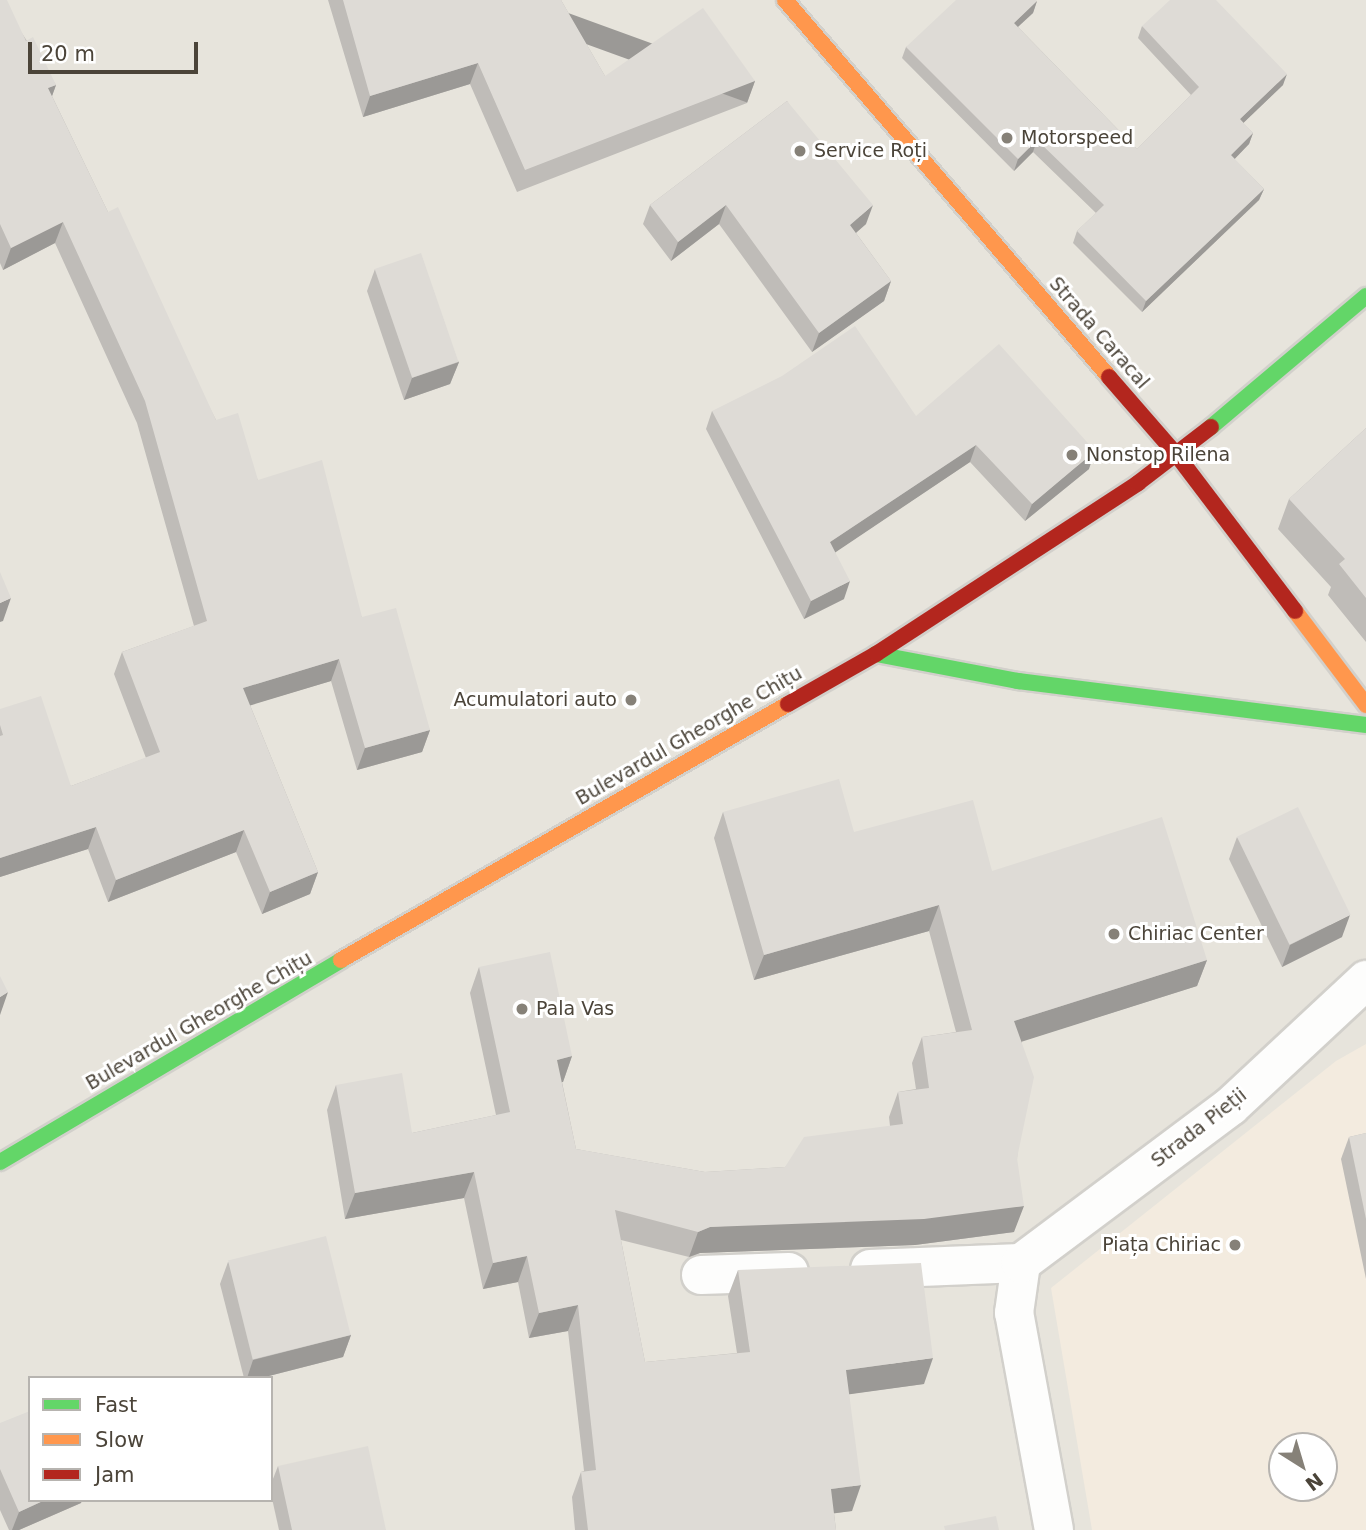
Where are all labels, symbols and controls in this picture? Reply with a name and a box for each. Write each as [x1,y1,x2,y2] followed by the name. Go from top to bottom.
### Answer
[32,28,201,72] scale bar
[41,42,95,66] text: 20 m
[1021,127,1133,149] place label: Motorspeed
[999,130,1015,146] marker: Motorspeed
[814,140,927,162] place label: Service Roți
[792,143,808,159] marker: Service Roți
[1044,273,1154,393] street label: Strada Caracal
[1086,444,1230,466] place label: Nonstop Rilena
[1064,447,1080,463] marker: Nonstop Rilena
[572,662,806,810] street label: Bulevardul Gheorghe Chițu
[453,689,617,711] place label: Acumulatori auto
[623,692,639,708] marker: Acumulatori auto
[1128,923,1264,945] place label: Chiriac Center
[1106,926,1122,942] marker: Chiriac Center
[82,947,316,1095] street label: Bulevardul Gheorghe Chițu
[536,998,614,1020] place label: Pala Vas
[514,1001,530,1017] marker: Pala Vas
[1147,1084,1251,1172] street label: Strada Pieții
[1102,1234,1221,1256] place label: Piața Chiriac
[1227,1237,1243,1253] marker: Piața Chiriac
[28,1376,273,1502] legend
[95,1393,137,1417] text: Fast
[95,1428,144,1452] text: Slow
[1268,1432,1338,1502] north arrow
[95,1463,135,1487] text: Jam
[1301,1469,1327,1496] text: N

